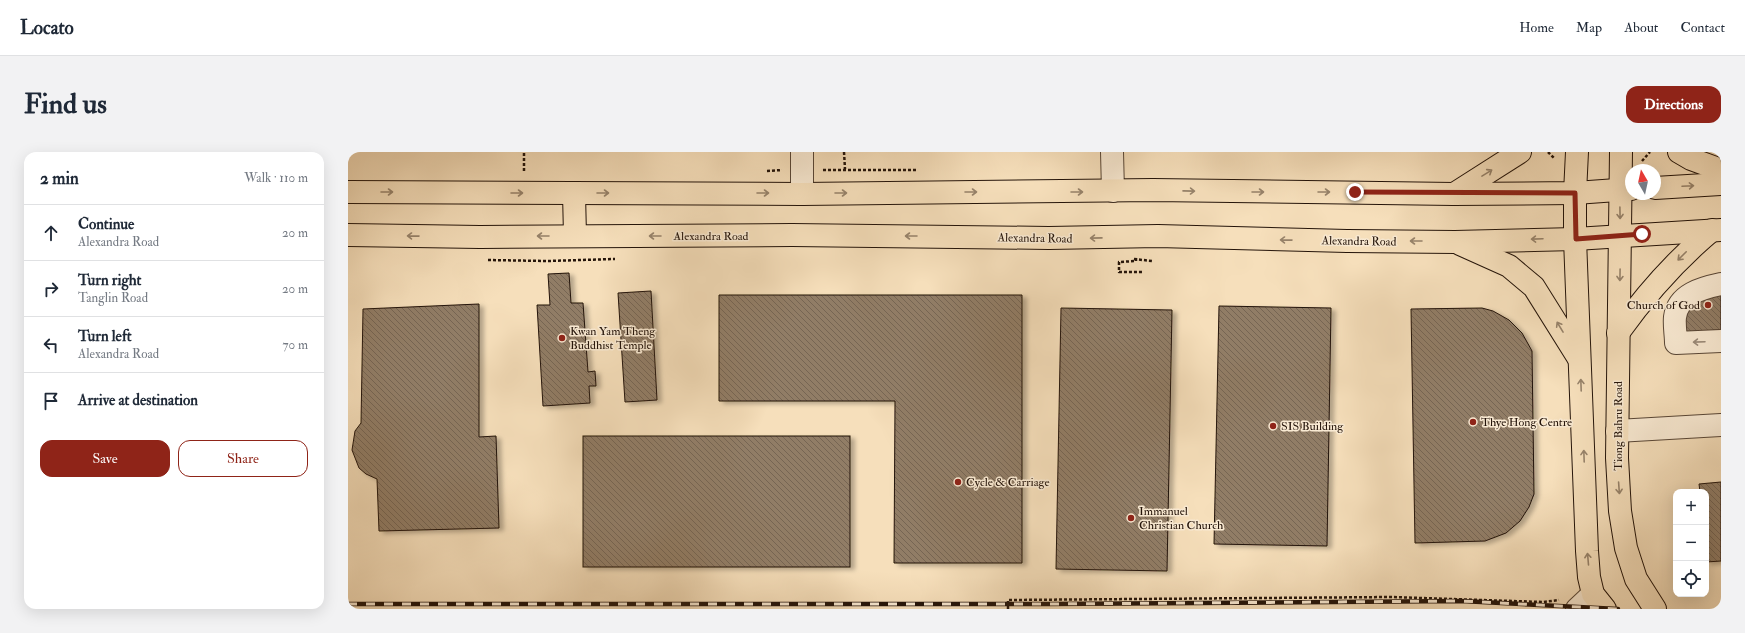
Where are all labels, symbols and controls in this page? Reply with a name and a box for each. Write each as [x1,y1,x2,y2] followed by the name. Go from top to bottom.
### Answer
[20,16,74,40] text: Locato
[1519,19,1554,36] text: Home
[1576,19,1602,36] text: Map
[1624,19,1658,36] text: About
[1680,19,1725,36] text: Contact
[1626,86,1721,123] button: Directions
[24,87,107,122] text: Find us
[1625,164,1661,200] north arrow
[40,168,79,189] text: 2 min
[1481,169,1492,177] one-way arrow
[244,170,308,186] text: Walk · 110 m
[1681,182,1694,189] one-way arrow
[1346,183,1364,201] route end
[1182,187,1195,195] one-way arrow
[380,188,393,196] one-way arrow
[964,188,977,196] one-way arrow
[1070,188,1083,196] one-way arrow
[1251,188,1264,196] one-way arrow
[1317,188,1330,196] one-way arrow
[510,189,523,197] one-way arrow
[596,189,609,197] one-way arrow
[834,189,847,197] one-way arrow
[756,190,769,197] one-way arrow
[1616,206,1624,219] one-way arrow
[78,215,134,234] text: Continue
[40,222,62,244] icon: ahead
[282,225,308,241] text: 20 m
[1633,225,1651,243] route start
[673,229,749,244] street label: Alexandra Road
[996,230,1073,247] street label: Alexandra Road
[407,232,420,240] one-way arrow
[649,232,662,240] one-way arrow
[905,232,918,240] one-way arrow
[537,233,550,240] one-way arrow
[1320,233,1397,250] street label: Alexandra Road
[78,234,159,250] text: Alexandra Road
[1090,234,1103,241] one-way arrow
[1531,235,1544,243] one-way arrow
[1280,236,1293,243] one-way arrow
[1410,237,1423,245] one-way arrow
[1677,251,1687,261] one-way arrow
[1616,268,1623,281] one-way arrow
[78,271,141,290] text: Turn right
[40,278,62,300] icon: right
[282,281,308,297] text: 20 m
[78,290,148,306] text: Tanglin Road
[1627,298,1700,313] place label: Church of God
[1703,300,1713,310] marker: Church of God
[1556,321,1564,333] one-way arrow
[570,324,656,353] place label: Kwan Yam Theng Buddhist Temple
[78,327,132,346] text: Turn left
[557,333,567,343] marker: Kwan Yam Theng Buddhist Temple
[40,334,62,356] icon: left
[283,337,308,353] text: 70 m
[1693,338,1706,346] one-way arrow
[78,346,159,362] text: Alexandra Road
[1577,379,1585,392] one-way arrow
[1611,381,1626,471] street label: Tiong Bahru Road
[40,390,62,412] icon: arrive
[78,391,198,410] text: Arrive at destination
[1481,415,1572,430] place label: Thye Hong Centre
[1468,417,1478,427] marker: Thye Hong Centre
[1281,419,1344,434] place label: SIS Building
[1268,421,1278,431] marker: SIS Building
[40,440,170,477] button: Save
[178,440,308,477] button: Share
[1580,450,1587,463] one-way arrow
[966,475,1050,490] place label: Cycle & Carriage
[953,477,963,487] marker: Cycle & Carriage
[1615,481,1622,494] one-way arrow
[1673,489,1709,597] map controls
[1673,489,1709,525] button: +
[1139,504,1224,533] place label: Immanuel Christian Church
[1126,513,1136,523] marker: Immanuel Christian Church
[1673,525,1709,561] button: −
[1584,553,1591,566] one-way arrow
[1673,561,1709,597] button: locate

